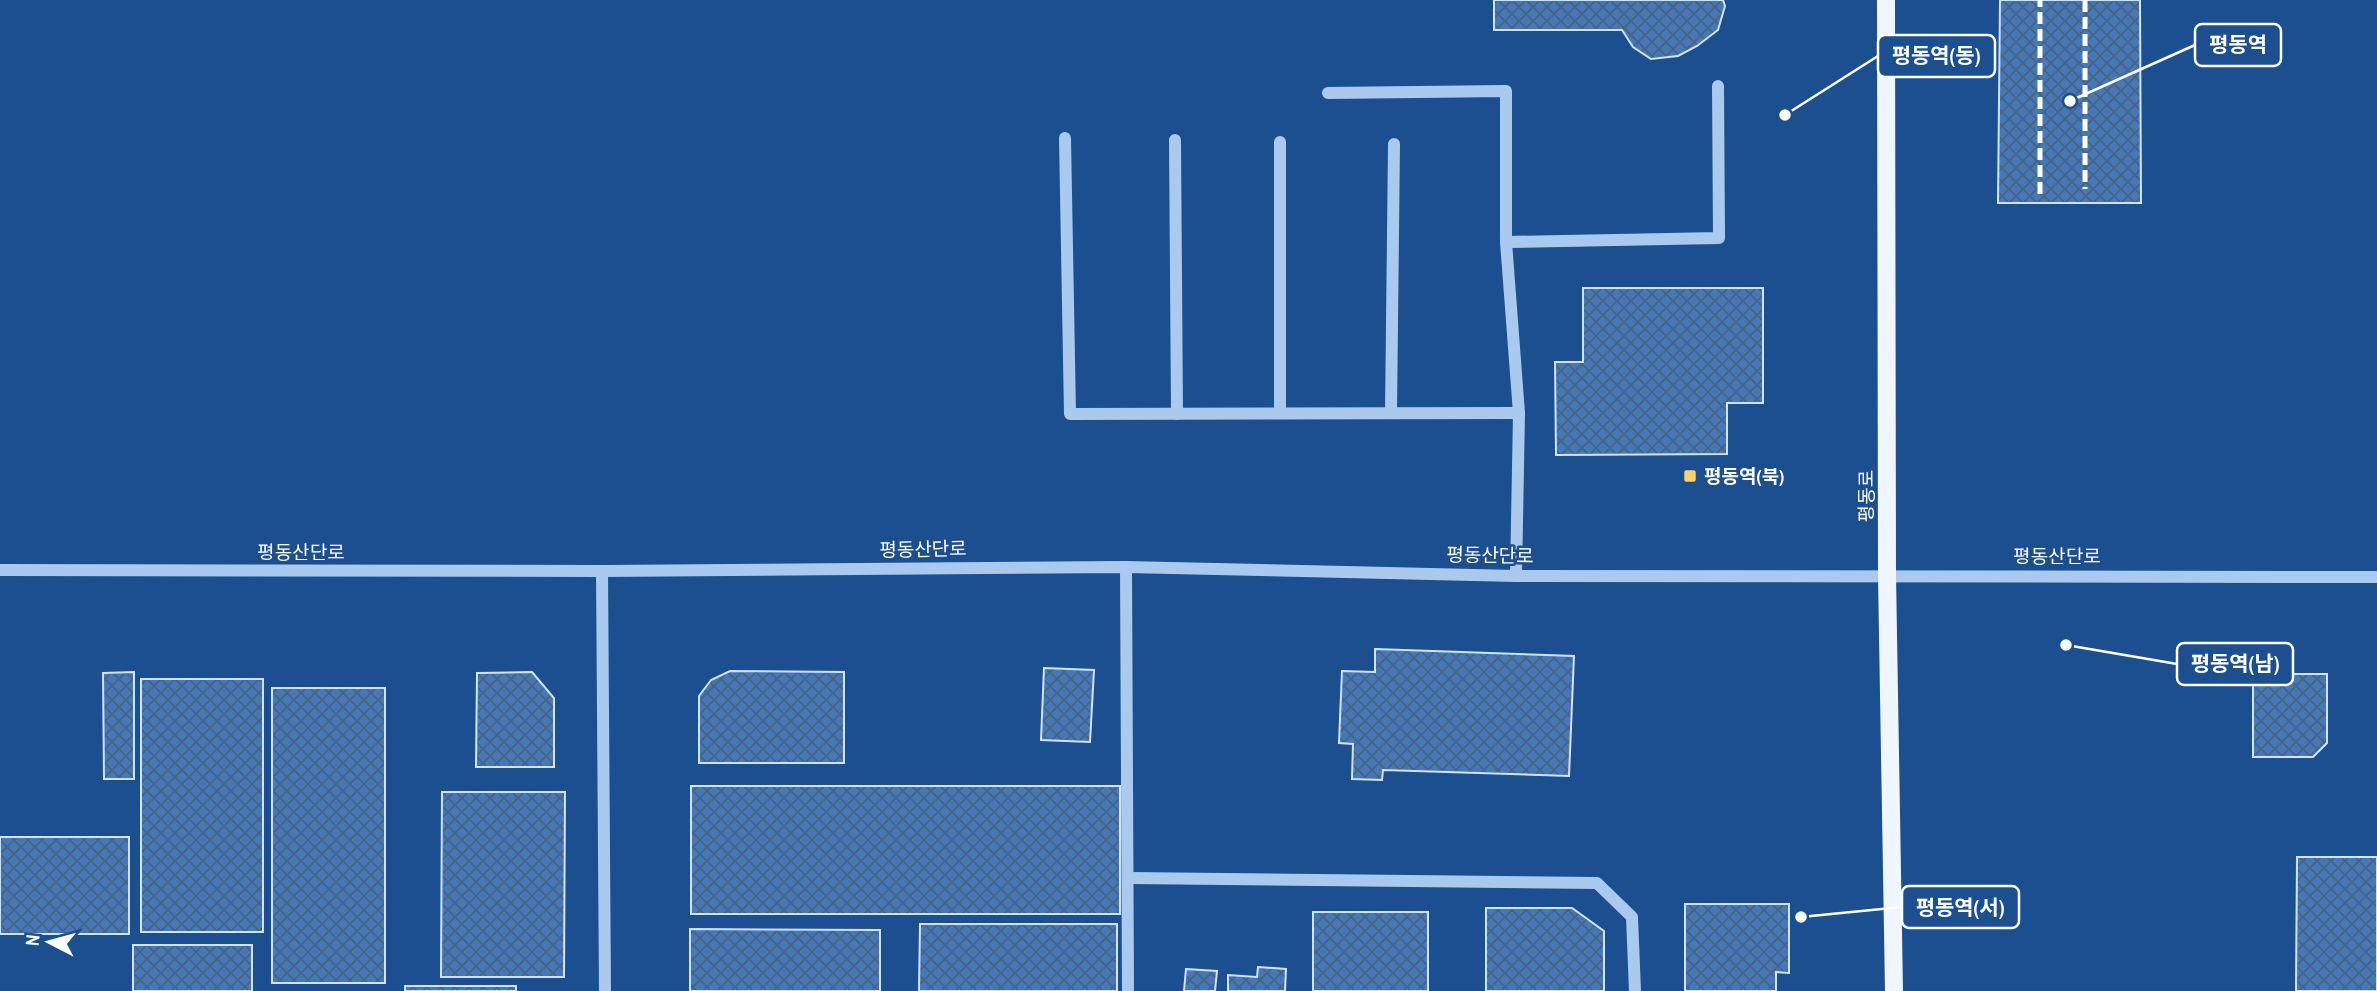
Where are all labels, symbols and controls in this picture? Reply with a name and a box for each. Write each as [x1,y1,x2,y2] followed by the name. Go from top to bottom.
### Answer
[2195,24,2281,66] callout: 평동역
[2209,30,2267,59] text: 평동역
[1878,35,1995,77] callout: 평동역(동)
[1892,41,1981,70] text: 평동역(동)
[1704,463,1784,489] place label: 평동역(북)
[1682,468,1698,484] marker: 평동역(북)
[1853,470,1879,522] street label: 평동로
[879,535,967,563] street label: 평동산단로
[257,539,345,565] street label: 평동산단로
[1446,541,1534,569] street label: 평동산단로
[2013,543,2101,569] street label: 평동산단로
[2177,643,2293,685] callout: 평동역(남)
[2191,649,2280,678] text: 평동역(남)
[1902,886,2019,928] callout: 평동역(서)
[1916,893,2005,922] text: 평동역(서)
[14,907,84,977] north arrow
[19,933,46,947] text: N

